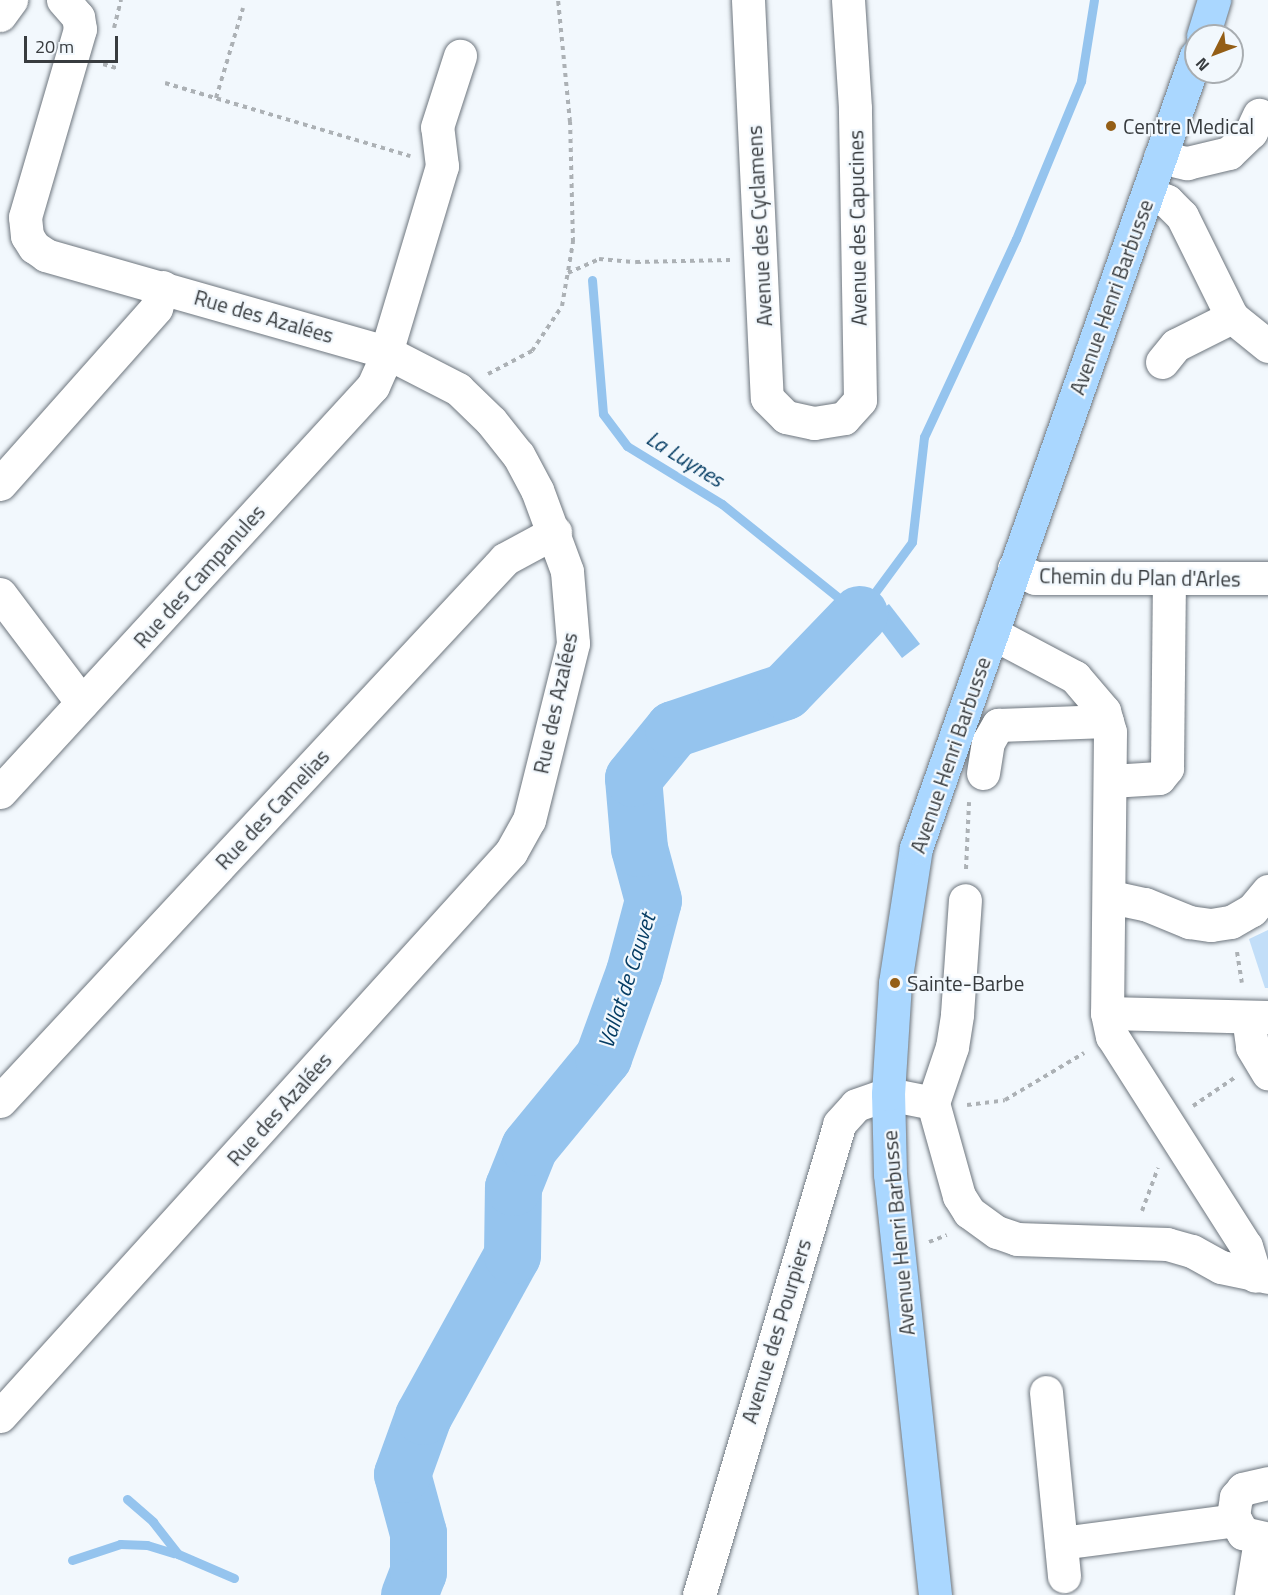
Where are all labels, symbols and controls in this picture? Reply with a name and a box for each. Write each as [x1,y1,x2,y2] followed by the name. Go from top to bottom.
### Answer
[27,24,122,62] scale bar
[1184,24,1244,84] north arrow
[35,33,74,60] text: 20 m
[1189,53,1215,77] text: N
[1123,113,1254,139] place label: Centre Medical
[1104,119,1118,133] marker: Centre Medical
[741,125,777,327] street label: Avenue des Cyclamens
[843,130,871,326] street label: Avenue des Capucines
[1064,196,1158,398] street label: Avenue Henri Barbusse
[191,284,337,348] street label: Rue des Azalées
[642,425,728,493] water label: La Luynes
[128,499,270,653] street label: Rue des Campanules
[1039,563,1241,591] street label: Chemin du Plan d'Arles
[528,630,582,776] street label: Rue des Azalées
[905,654,995,856] street label: Avenue Henri Barbusse
[210,744,334,874] street label: Rue des Camelias
[593,910,661,1052] water label: Vallat de Cauvet
[907,970,1024,996] place label: Sainte-Barbe
[888,976,902,990] marker: Sainte-Barbe
[222,1047,336,1171] street label: Rue des Azalées
[876,1129,920,1337] street label: Avenue Henri Barbusse
[736,1236,816,1426] street label: Avenue des Pourpiers

